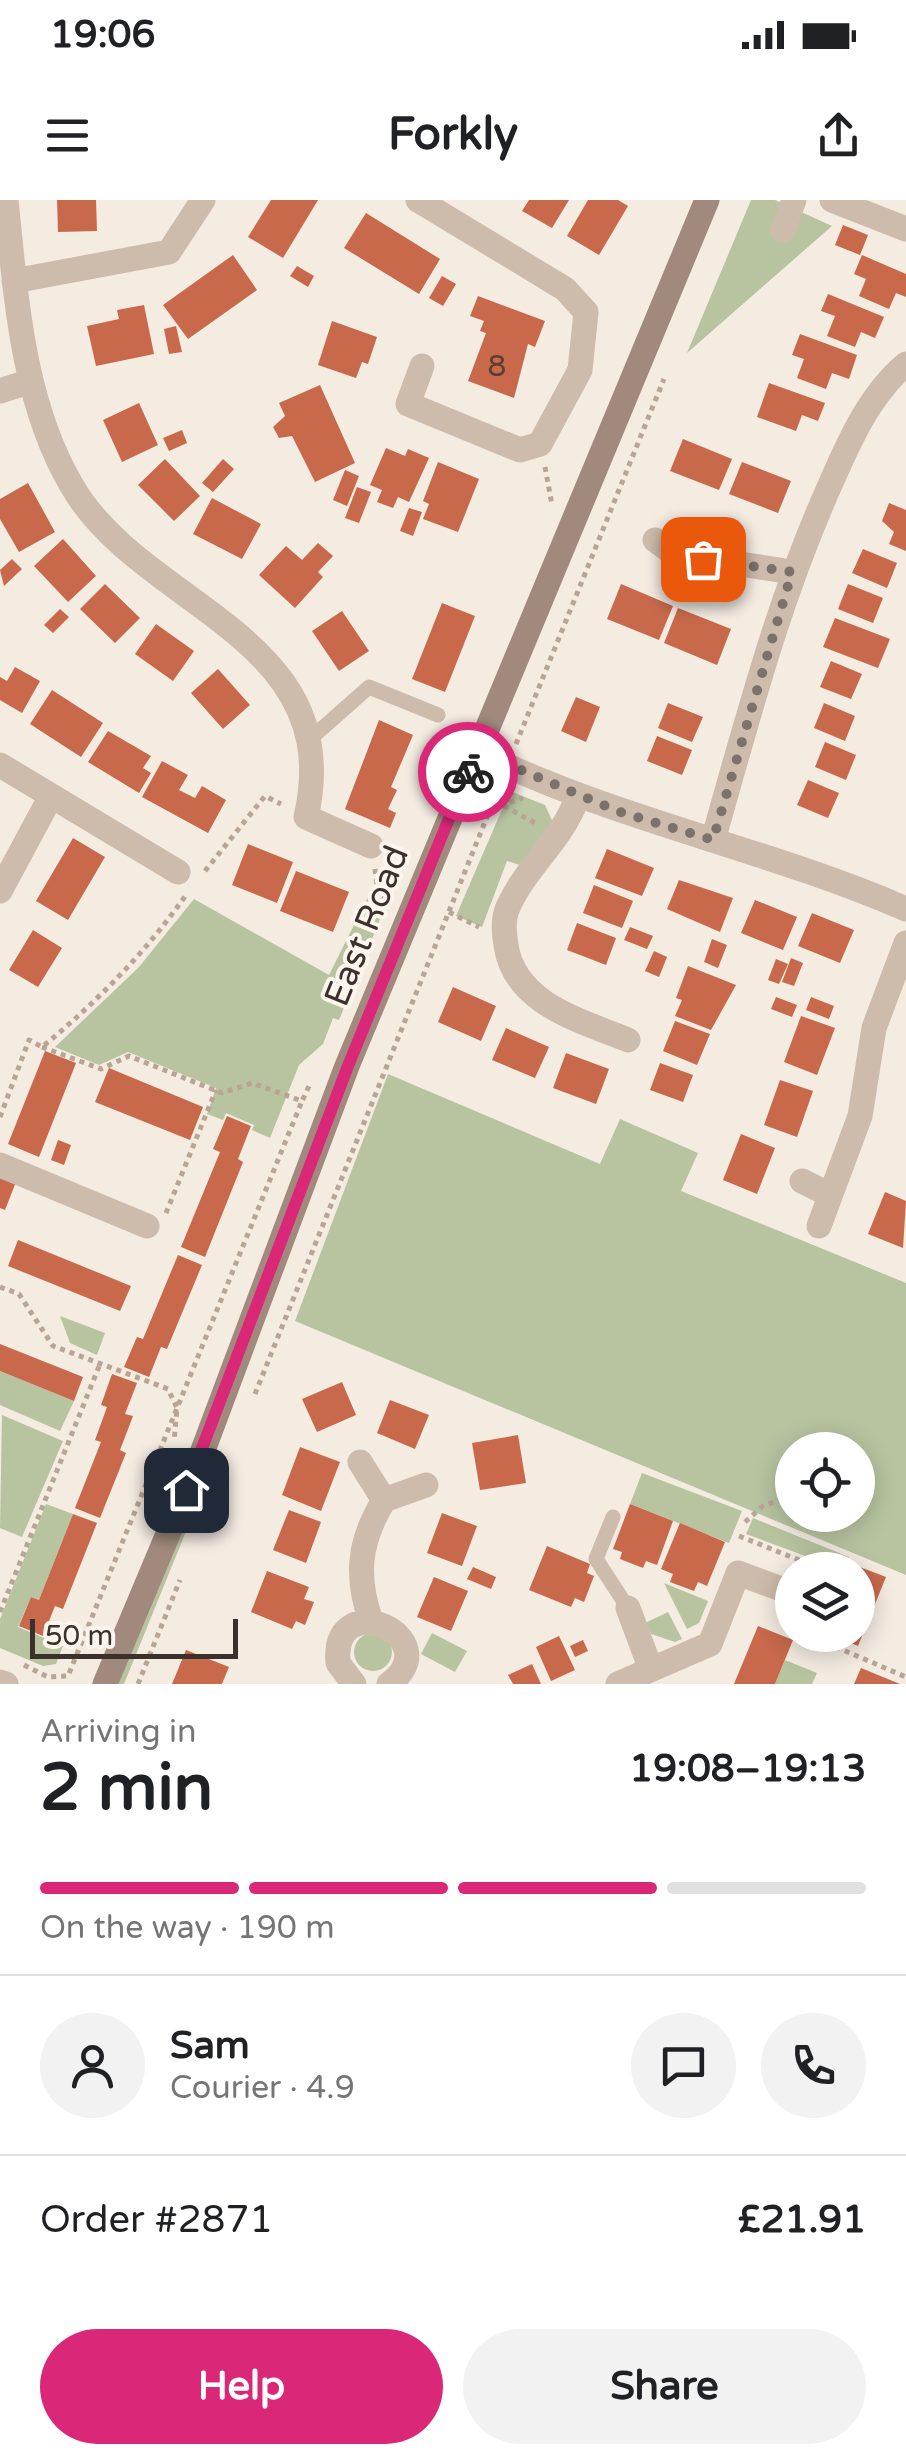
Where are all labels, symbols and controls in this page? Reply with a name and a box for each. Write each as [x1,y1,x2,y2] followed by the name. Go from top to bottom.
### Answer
[50,12,155,58] text: 19:06
[40,108,95,163] icon: menu
[388,108,518,162] text: Forkly
[811,108,866,163] icon: share
[488,348,506,385] house number: 8
[661,517,746,602] pin
[676,532,731,587] icon: bag
[418,722,518,822] courier
[441,745,496,800] icon: bike
[316,840,418,1012] street label: East Road
[775,1432,875,1652] map controls
[775,1432,875,1532] button: locate
[144,1448,229,1533] pin
[159,1463,214,1518] icon: home
[775,1552,875,1652] button: layers
[30,1614,238,1658] scale bar
[45,1619,113,1653] text: 50 m
[40,1713,197,1751] text: Arriving in
[629,1746,866,1792] text: 19:08–19:13
[40,1749,213,1828] text: 2 min
[40,1909,335,1947] text: On the way · 190 m
[40,2013,145,2118] button: person
[631,2013,736,2118] button: chat
[761,2013,866,2118] button: phone
[170,2023,250,2069] text: Sam
[170,2069,355,2107] text: Courier · 4.9
[40,2197,273,2243] text: Order #2871
[738,2197,866,2243] text: £21.91
[40,2329,443,2444] button: Help
[463,2329,866,2444] button: Share

